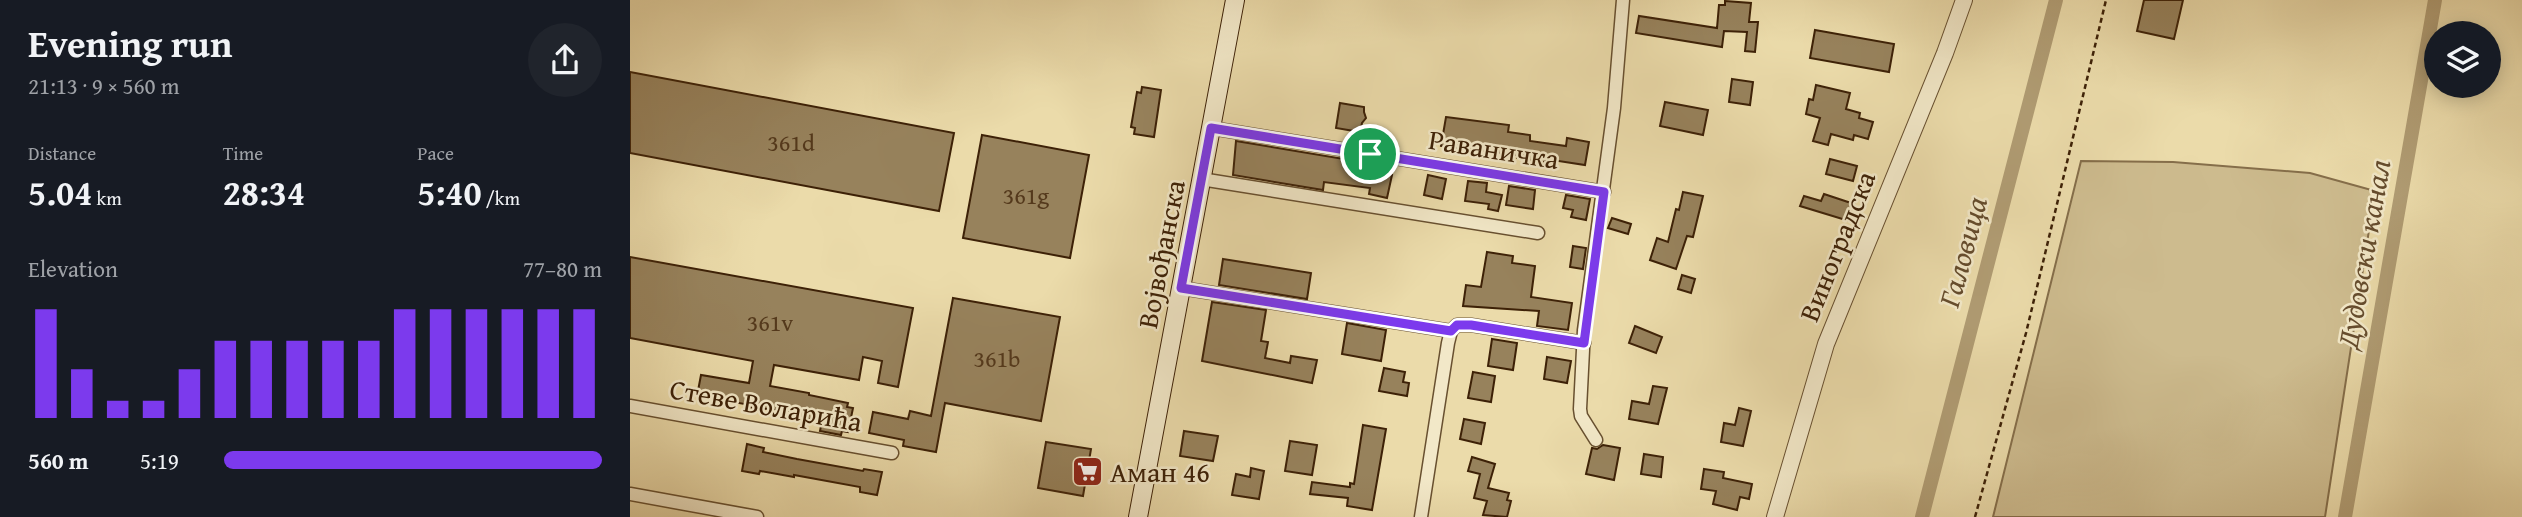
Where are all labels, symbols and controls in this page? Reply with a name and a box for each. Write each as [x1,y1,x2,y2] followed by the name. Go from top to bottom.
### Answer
[28,15,232,71] text: Evening run
[2424,21,2501,98] map controls
[2424,21,2501,98] button: layers
[528,23,602,97] button: share
[28,69,180,102] text: 21:13 · 9 × 560 m
[1426,118,1563,179] street label: Раваничка
[1340,124,1400,184] pin
[767,125,815,160] house number: 361d
[1351,135,1389,173] icon: arrive
[28,139,96,167] text: Distance
[223,139,263,167] text: Time
[417,139,454,167] text: Pace
[2324,155,2401,354] water label: Дудовски канал
[1788,164,1886,327] street label: Виноградска
[28,167,92,218] text: 5.04
[223,167,305,218] text: 28:34
[417,167,482,218] text: 5:40
[1126,176,1195,332] street label: Војвођанска
[1003,178,1049,213] house number: 361g
[92,184,122,212] text: km
[482,184,520,212] text: /km
[1926,191,1998,313] water label: Галовица
[28,252,118,285] text: Elevation
[523,252,602,285] text: 77–80 m
[747,305,793,340] house number: 361v
[973,341,1021,376] house number: 361b
[667,367,866,442] street label: Стеве Воларића
[28,444,89,477] text: 560 m
[140,444,179,477] text: 5:19
[1110,451,1210,492] place label: Аман 46
[1070,455,1104,489] supermarket icon: Аман 46

